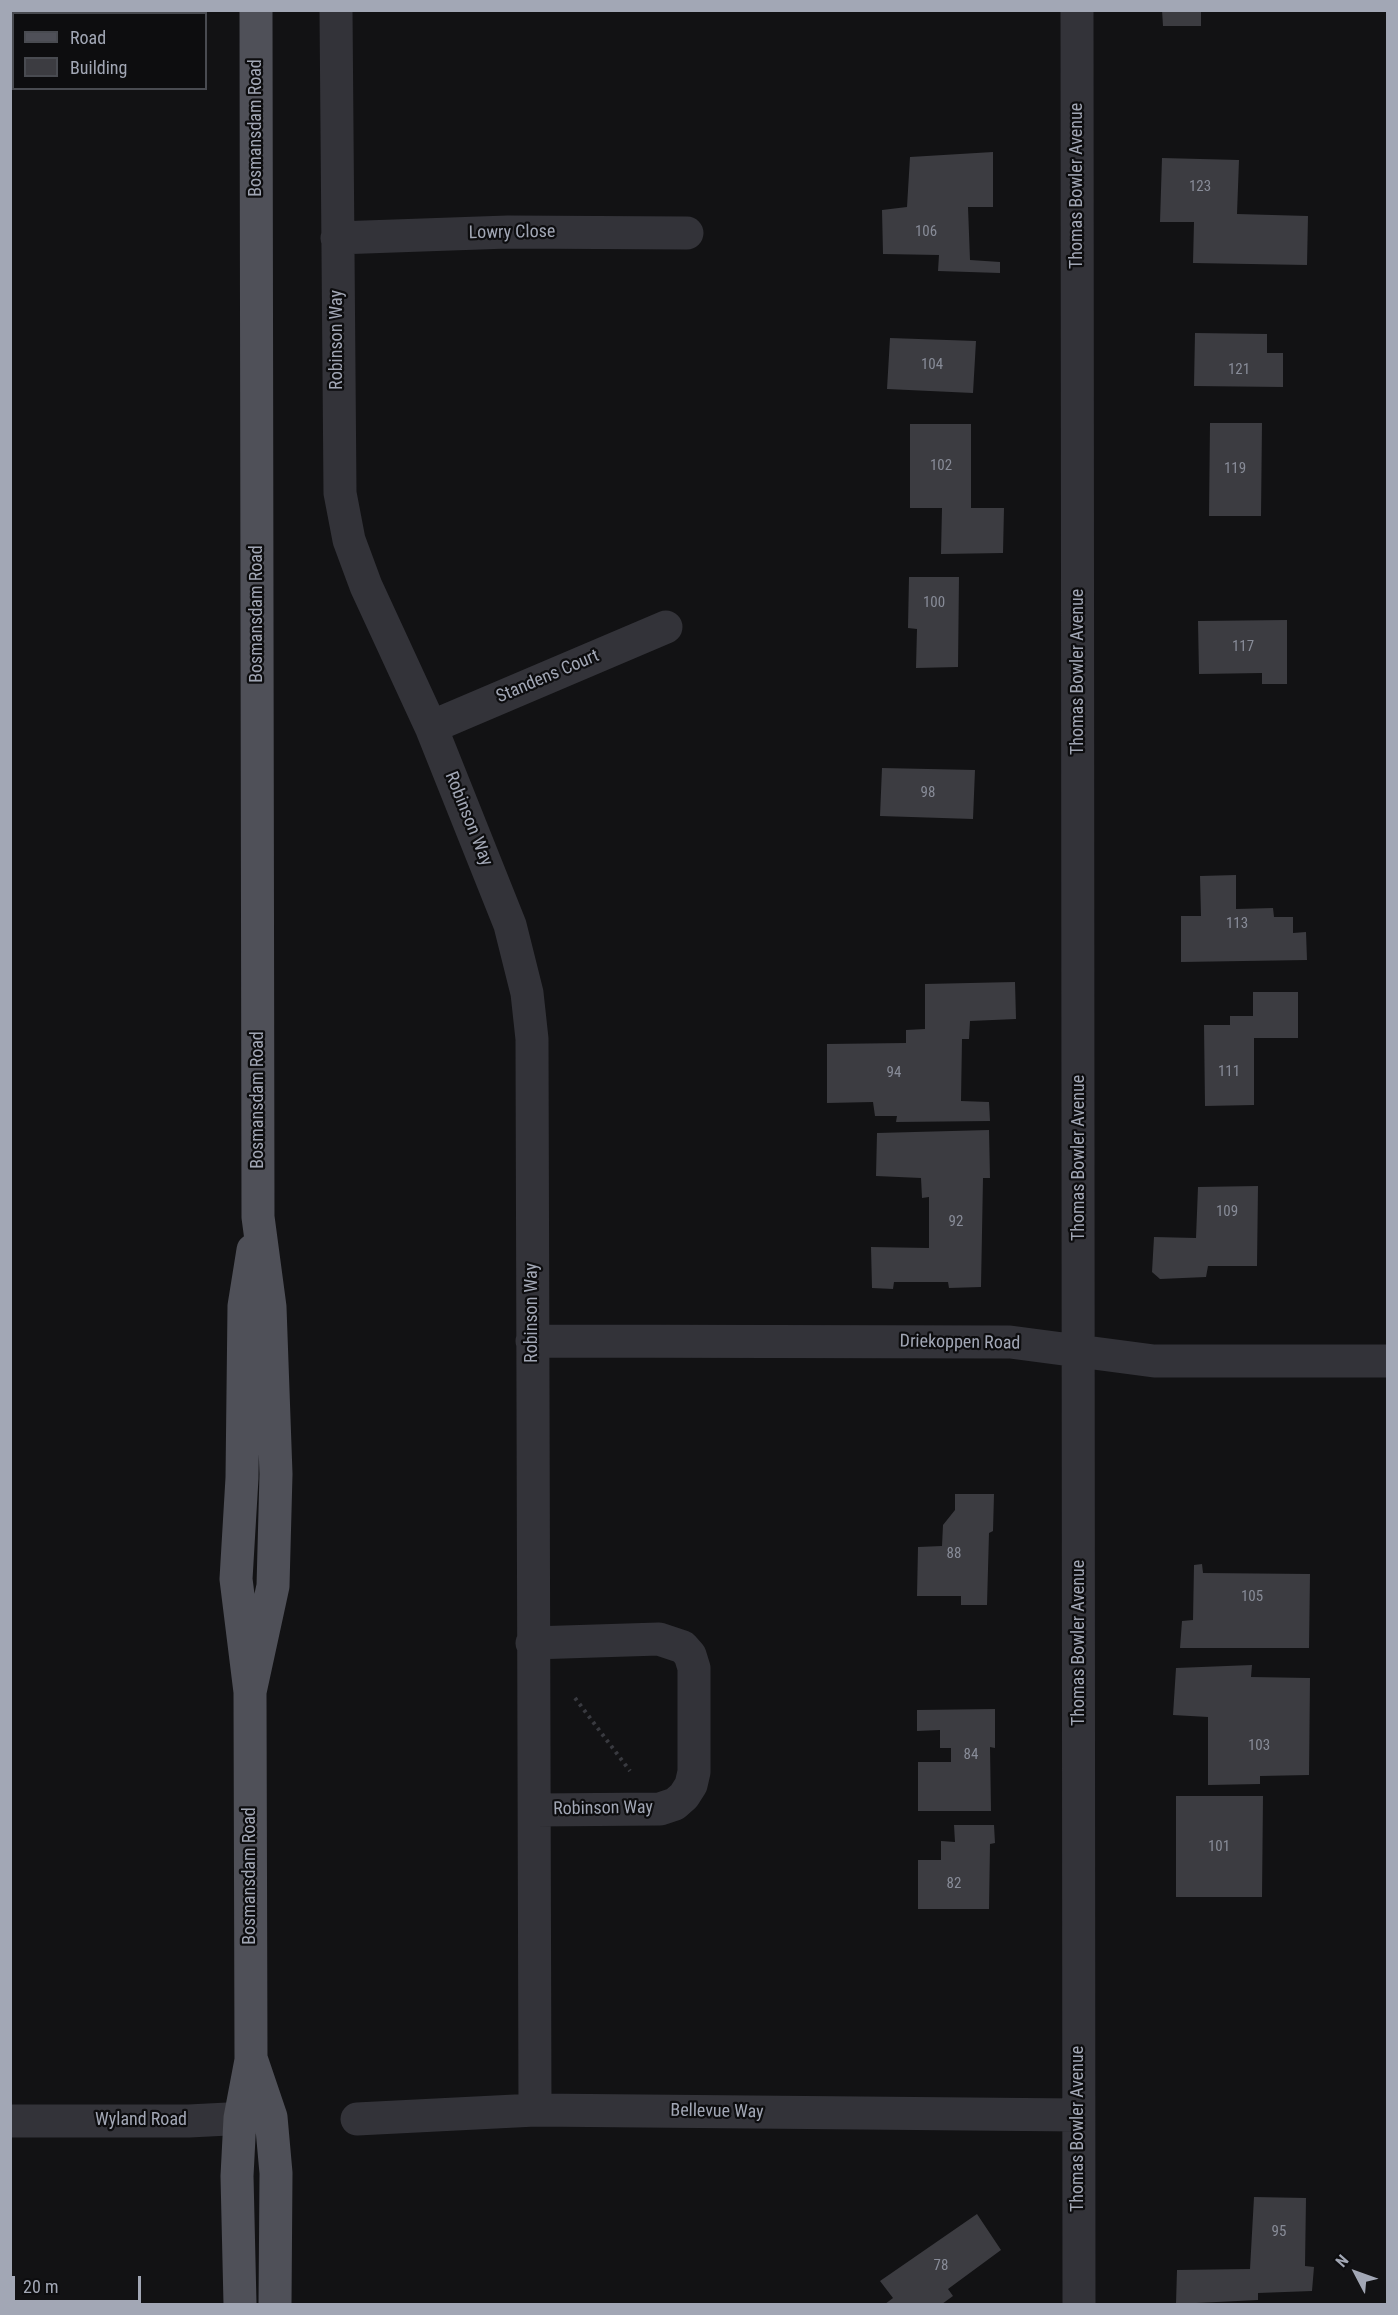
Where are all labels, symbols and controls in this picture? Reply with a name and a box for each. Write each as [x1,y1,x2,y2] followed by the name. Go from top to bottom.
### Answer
[12,12,207,90] legend
[70,27,106,48] text: Road
[70,57,127,78] text: Building
[245,59,267,197] street label: Bosmansdam Road
[1066,103,1088,269] street label: Thomas Bowler Avenue
[1189,178,1211,196] house number: 123
[469,221,555,245] street label: Lowry Close
[915,223,937,241] house number: 106
[326,290,348,390] street label: Robinson Way
[921,356,943,374] house number: 104
[1228,361,1250,379] house number: 121
[930,457,952,475] house number: 102
[1224,460,1246,478] house number: 119
[246,545,268,683] street label: Bosmansdam Road
[1067,589,1089,755] street label: Thomas Bowler Avenue
[923,594,945,612] house number: 100
[1232,638,1254,656] house number: 117
[493,646,603,708] street label: Standens Court
[439,769,497,869] street label: Robinson Way
[921,784,935,802] house number: 98
[1226,915,1248,933] house number: 113
[247,1031,269,1169] street label: Bosmansdam Road
[1218,1063,1240,1081] house number: 111
[887,1064,901,1082] house number: 94
[1068,1075,1090,1241] street label: Thomas Bowler Avenue
[1216,1203,1238,1221] house number: 109
[949,1213,963,1231] house number: 92
[521,1263,543,1363] street label: Robinson Way
[899,1331,1021,1355] street label: Driekoppen Road
[947,1545,961,1563] house number: 88
[1068,1560,1090,1726] street label: Thomas Bowler Avenue
[1241,1588,1263,1606] house number: 105
[1248,1737,1270,1755] house number: 103
[964,1746,978,1764] house number: 84
[553,1797,653,1821] street label: Robinson Way
[239,1807,261,1945] street label: Bosmansdam Road
[1208,1838,1230,1856] house number: 101
[947,1875,961,1893] house number: 82
[1067,2046,1089,2212] street label: Thomas Bowler Avenue
[670,2100,764,2124] street label: Bellevue Way
[95,2109,187,2131] street label: Wyland Road
[1272,2223,1286,2241] house number: 95
[1326,2243,1386,2303] north arrow
[1332,2251,1352,2271] text: N
[934,2257,948,2275] house number: 78
[15,2264,144,2302] scale bar
[23,2276,58,2297] text: 20 m

